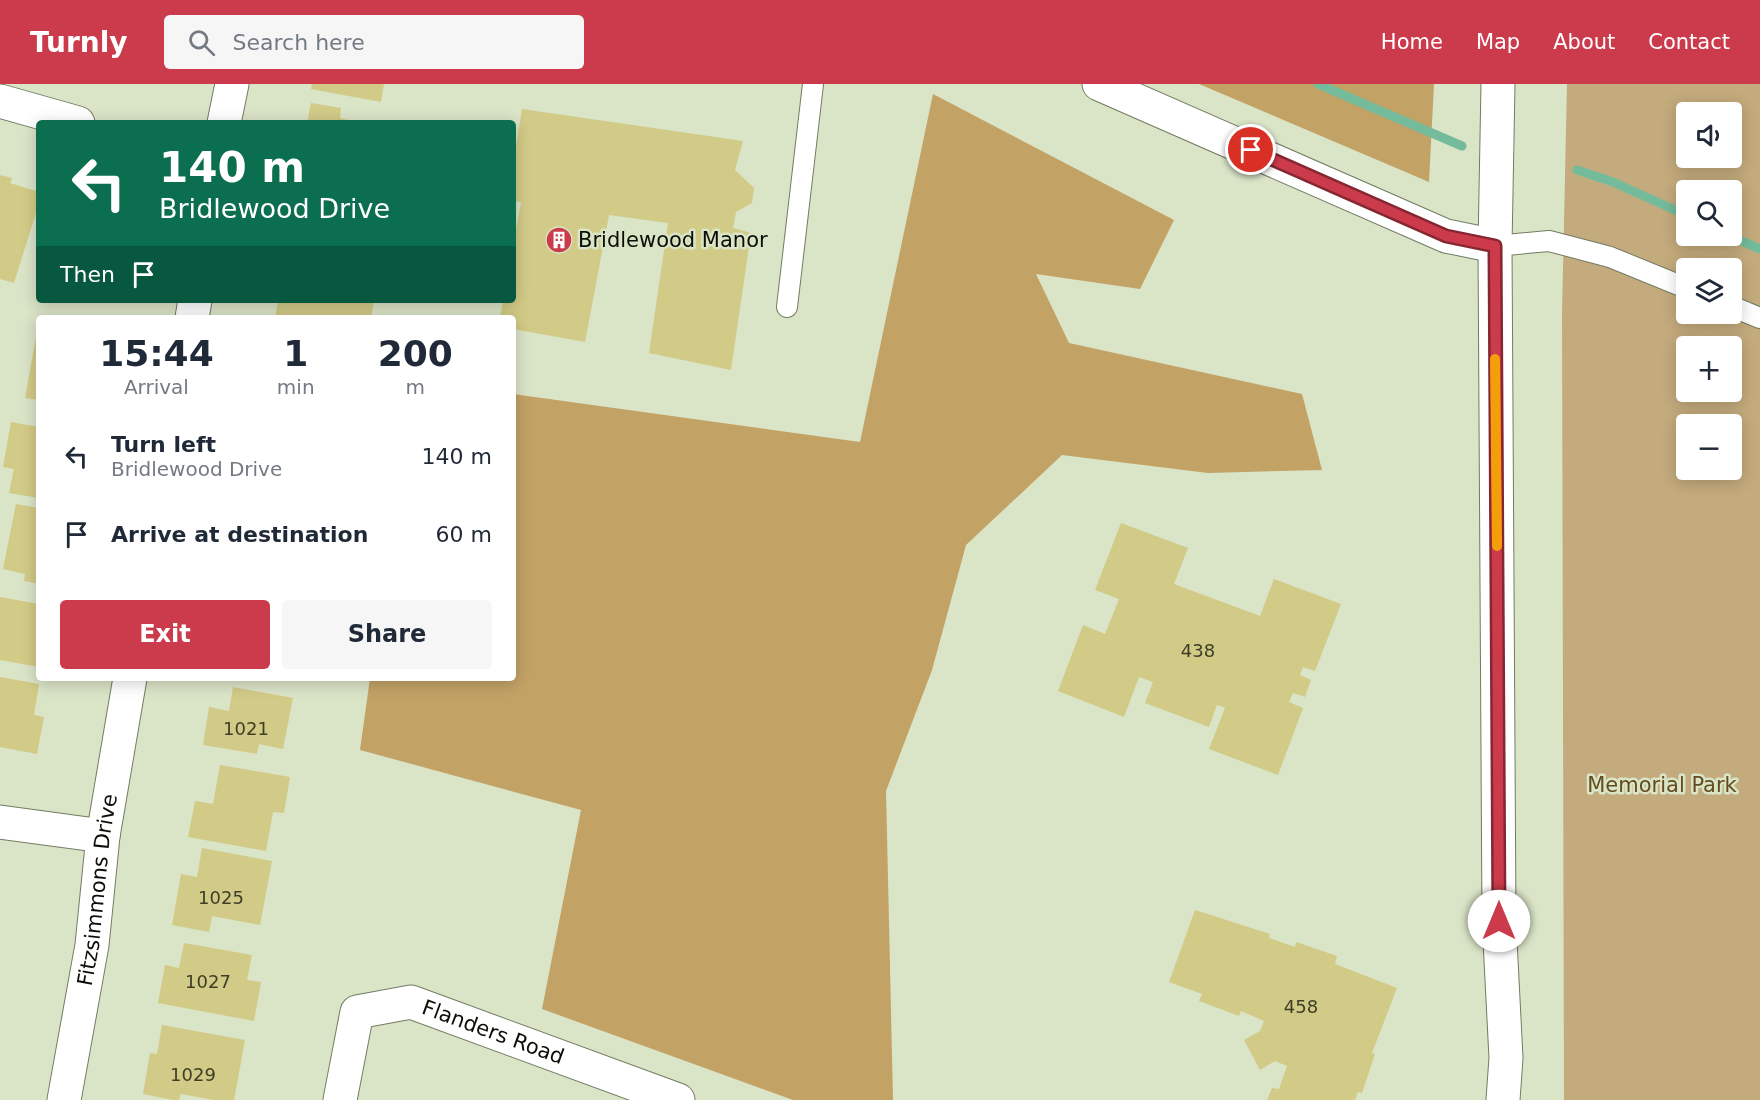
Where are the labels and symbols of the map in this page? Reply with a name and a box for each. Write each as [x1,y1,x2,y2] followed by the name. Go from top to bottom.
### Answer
[1225,124,1276,175] pin
[544,225,574,255] building icon: Bridlewood Manor
[578,228,768,252] place label: Bridlewood Manor
[1181,640,1215,661] house number: 438
[223,718,269,739] house number: 1021
[1587,773,1738,797] park label: Memorial Park
[73,792,122,988] street label: Fitzsimmons Drive
[198,887,244,908] house number: 1025
[1467,889,1531,953] position arrow
[185,971,231,992] house number: 1027
[419,995,567,1069] street label: Flanders Road
[1284,996,1318,1017] house number: 458
[170,1064,216,1085] house number: 1029

